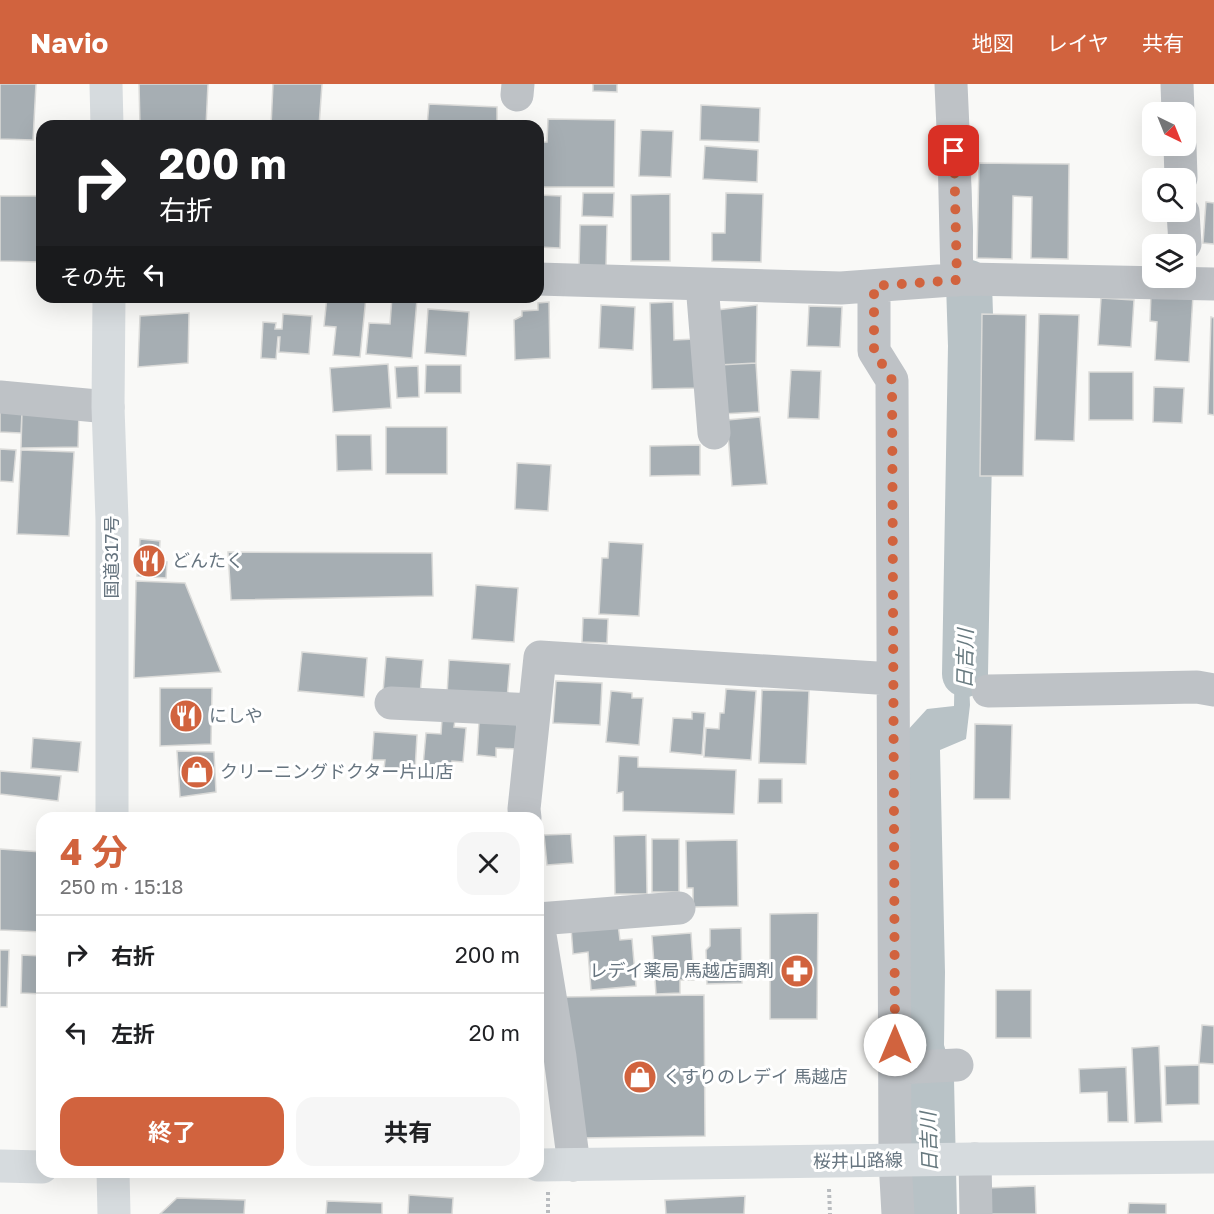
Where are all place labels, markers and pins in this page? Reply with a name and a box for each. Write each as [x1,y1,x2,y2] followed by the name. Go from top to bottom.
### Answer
[928,125,979,176] pin
[131,543,167,579] restaurant icon: どんたく
[172,549,244,571] place label: どんたく
[168,698,204,734] restaurant icon: にしや
[209,704,263,726] place label: にしや
[179,754,215,790] shop icon: クリーニングドクター片山店
[220,760,453,782] place label: クリーニングドクター片山店
[779,953,815,989] pharmacy icon: レデイ薬局 馬越店調剤
[590,959,774,981] place label: レデイ薬局 馬越店調剤
[622,1059,658,1095] shop icon: くすりのレデイ 馬越店
[663,1065,848,1087] place label: くすりのレデイ 馬越店

